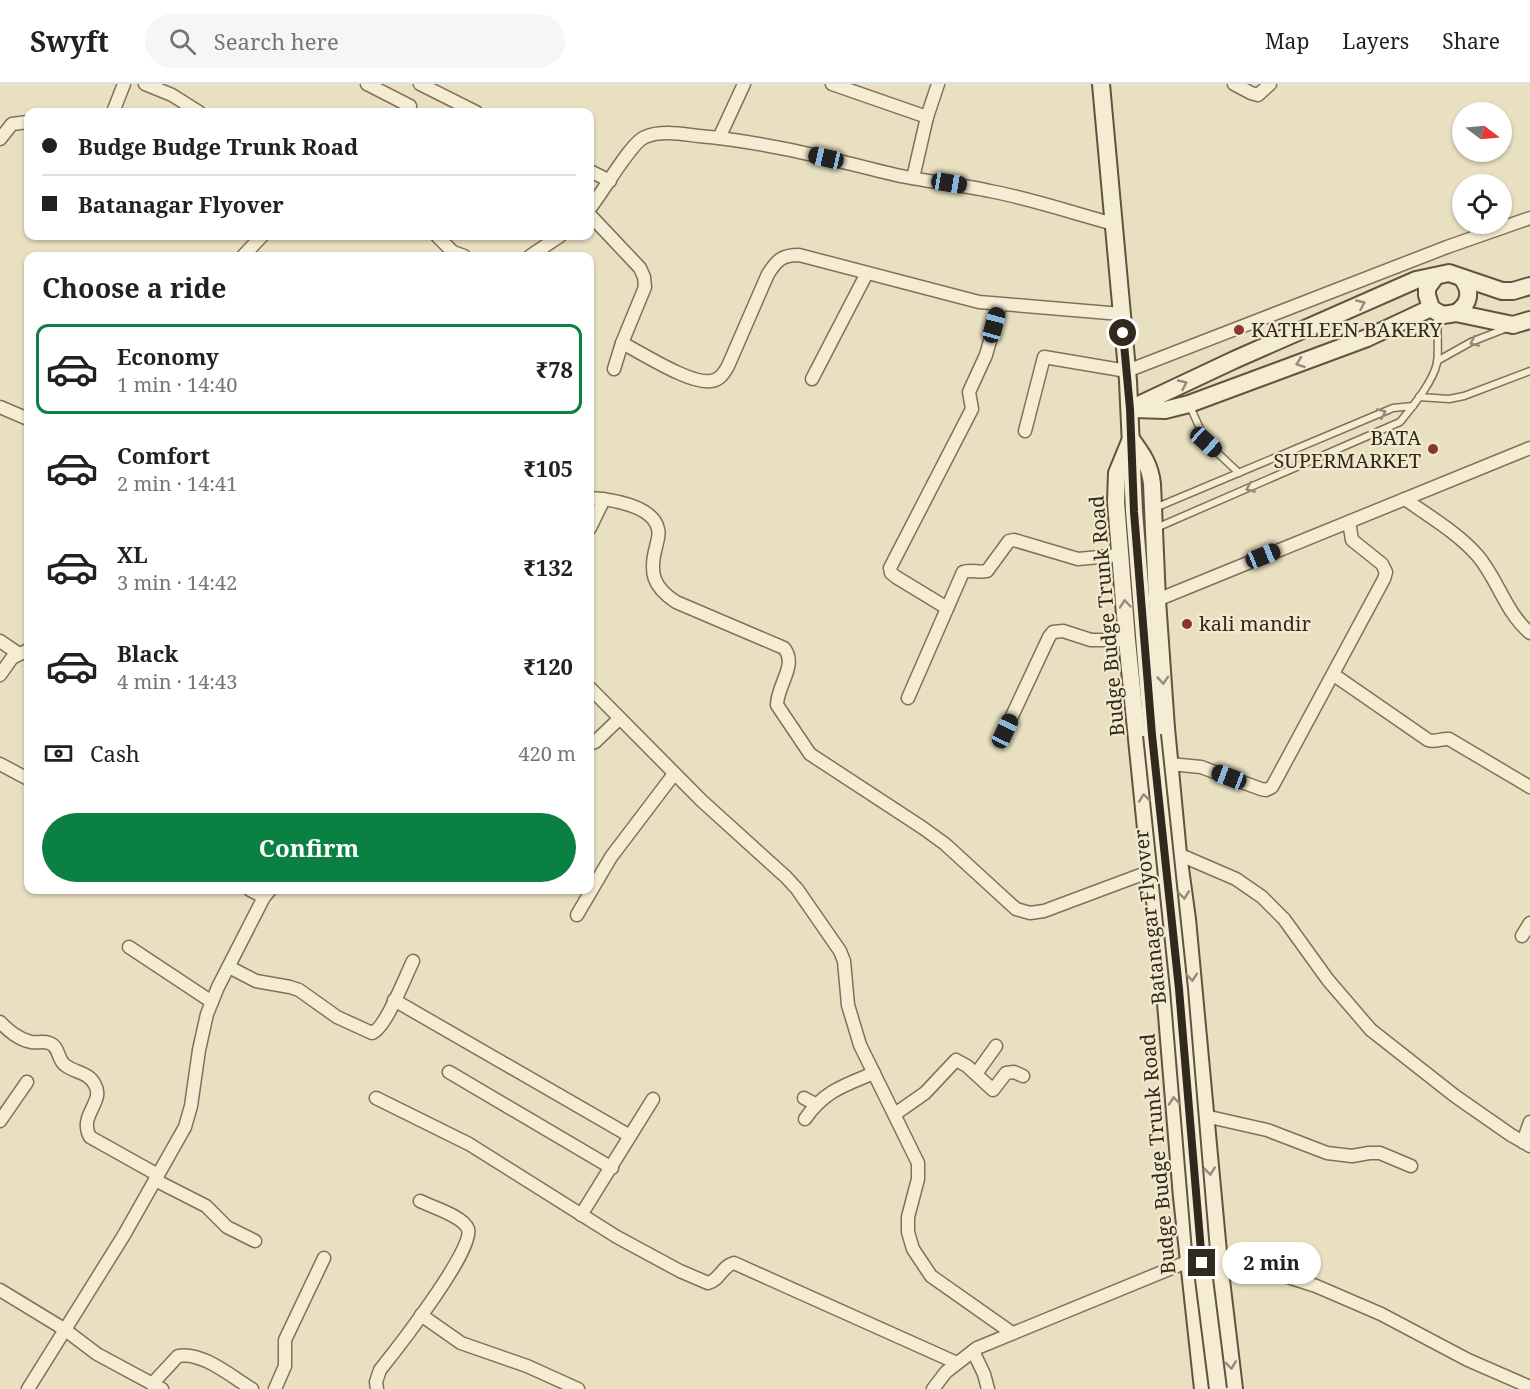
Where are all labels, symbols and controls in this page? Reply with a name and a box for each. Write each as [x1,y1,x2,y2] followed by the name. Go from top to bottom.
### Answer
[145,14,565,68] search box
[30,22,109,60] text: Swyft
[166,25,199,58] icon: search
[214,26,339,56] text: Search here
[1265,27,1309,55] text: Map
[1342,27,1409,55] text: Layers
[1442,27,1500,55] text: Share
[1452,102,1512,162] north arrow
[1452,102,1512,234] map controls
[78,131,358,161] text: Budge Budge Trunk Road
[806,145,846,171] car
[930,171,968,195] car
[1452,174,1512,234] button: locate
[78,189,284,219] text: Batanagar Flyover
[42,269,227,306] text: Choose a ride
[1354,299,1365,311] one-way arrow
[981,305,1007,345] car
[1251,316,1443,343] place label: KATHLEEN BAKERY
[1109,319,1136,346] route start
[1232,323,1246,337] marker: KATHLEEN BAKERY
[1469,335,1480,347] one-way arrow
[117,341,219,371] text: Economy
[45,342,99,396] icon: car
[536,354,573,384] text: ₹78
[1295,356,1306,368] one-way arrow
[117,371,237,398] text: 1 min · 14:40
[1176,379,1187,391] one-way arrow
[1375,408,1386,420] one-way arrow
[1187,423,1225,461] car
[1273,424,1422,474] place label: BATA SUPERMARKET
[117,440,210,470] text: Comfort
[45,441,99,495] icon: car
[1426,442,1440,456] marker: BATA SUPERMARKET
[523,453,573,483] text: ₹105
[117,470,237,497] text: 2 min · 14:41
[1246,480,1257,492] one-way arrow
[1083,494,1130,738] street label: Budge Budge Trunk Road
[117,539,148,569] text: XL
[45,540,99,594] icon: car
[1243,541,1283,571] car
[523,552,573,582] text: ₹132
[117,569,237,596] text: 3 min · 14:42
[1118,600,1131,609] one-way arrow
[1199,610,1311,637] place label: kali mandir
[1180,617,1194,631] marker: kali mandir
[117,638,178,668] text: Black
[45,639,99,693] icon: car
[523,651,573,681] text: ₹120
[117,668,237,695] text: 4 min · 14:43
[1156,676,1169,685] one-way arrow
[989,711,1021,751] car
[42,737,75,770] icon: cash
[90,738,140,768] text: Cash
[518,740,576,767] text: 420 m
[1209,762,1249,792] car
[1138,794,1151,803] one-way arrow
[42,813,576,882] button: Confirm
[1127,828,1172,1006] street label: Batanagar Flyover
[1177,891,1190,900] one-way arrow
[1185,973,1198,982] one-way arrow
[1134,1032,1181,1276] street label: Budge Budge Trunk Road
[1168,1097,1181,1106] one-way arrow
[1203,1167,1216,1176] one-way arrow
[1223,1242,1322,1284] callout: 2 min
[1188,1249,1215,1276] route end
[1243,1249,1300,1276] text: 2 min
[1224,1361,1237,1370] one-way arrow

